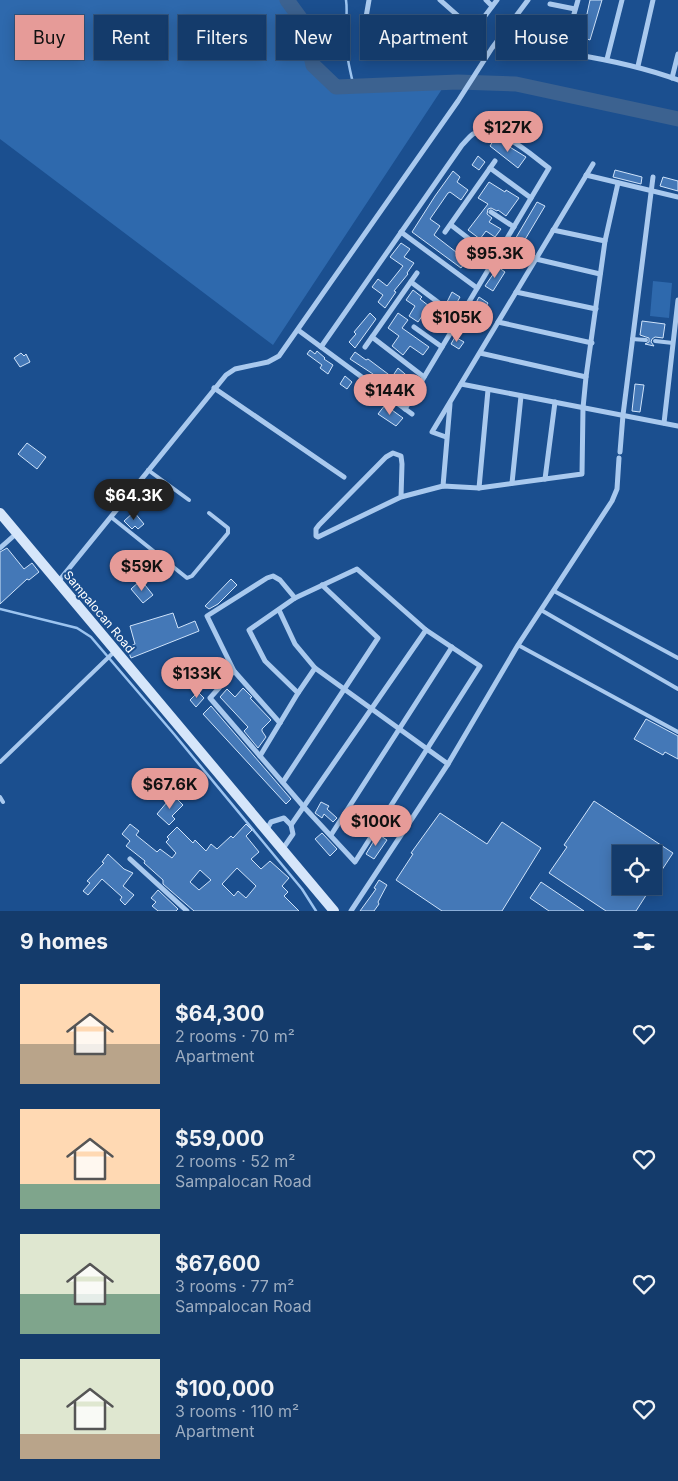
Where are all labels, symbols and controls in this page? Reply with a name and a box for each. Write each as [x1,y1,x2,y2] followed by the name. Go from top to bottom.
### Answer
[15,15,84,60] chip: Buy
[94,15,168,60] chip: Rent
[178,15,266,60] chip: Filters
[276,15,350,60] chip: New
[360,15,486,60] chip: Apartment
[496,15,587,60] chip: House
[473,110,543,153] pin: $127K
[484,117,532,137] text: $127K
[454,236,536,279] pin: $95.3K
[466,243,524,263] text: $95.3K
[422,300,492,343] pin: $105K
[432,307,482,327] text: $105K
[355,374,425,416] pin: $144K
[365,380,415,400] text: $144K
[93,478,175,521] pin: $64.3K
[105,485,163,505] text: $64.3K
[112,550,172,592] pin: $59K
[121,556,163,576] text: $59K
[61,568,138,656] street label: Sampalocan Road
[162,656,232,699] pin: $133K
[172,663,222,683] text: $133K
[129,768,211,810] pin: $67.6K
[143,774,197,794] text: $67.6K
[341,804,411,847] pin: $100K
[351,811,401,831] text: $100K
[612,845,662,895] map controls
[612,845,662,895] button: locate
[630,927,658,955] icon: filters
[20,929,108,954] text: 9 homes
[175,1001,264,1026] text: $64,300
[60,1004,120,1064] icon: home
[630,1020,658,1048] icon: heart
[175,1026,295,1046] text: 2 rooms · 70 m²
[175,1046,255,1066] text: Apartment
[175,1126,264,1151] text: $59,000
[60,1129,120,1189] icon: home
[630,1145,658,1173] icon: heart
[175,1151,295,1171] text: 2 rooms · 52 m²
[175,1171,312,1191] text: Sampalocan Road
[175,1251,260,1276] text: $67,600
[60,1254,120,1314] icon: home
[630,1270,658,1298] icon: heart
[175,1276,294,1296] text: 3 rooms · 77 m²
[175,1296,312,1316] text: Sampalocan Road
[175,1376,274,1401] text: $100,000
[60,1379,120,1439] icon: home
[630,1395,658,1423] icon: heart
[175,1401,299,1421] text: 3 rooms · 110 m²
[175,1421,255,1441] text: Apartment

